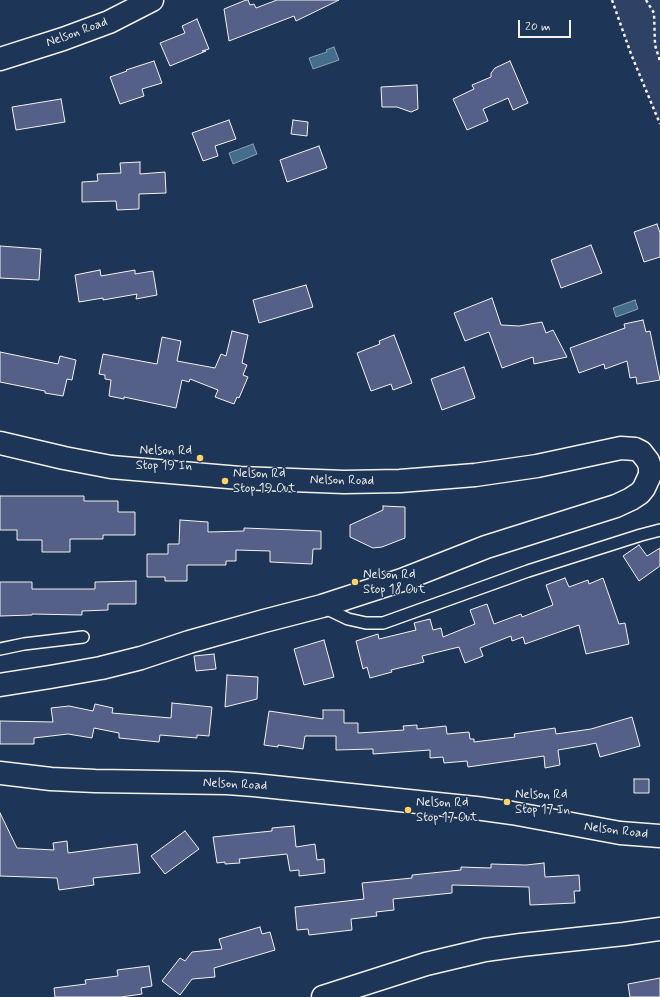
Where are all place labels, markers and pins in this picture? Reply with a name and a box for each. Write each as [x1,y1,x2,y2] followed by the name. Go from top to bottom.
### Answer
[136,443,192,474] place label: Nelson Rd Stop 19 In
[195,453,205,463] marker: Nelson Rd Stop 19 In
[233,466,296,497] place label: Nelson Rd Stop 19 Out
[220,476,230,486] marker: Nelson Rd Stop 19 Out
[363,567,425,598] place label: Nelson Rd Stop 18 Out
[350,577,360,587] marker: Nelson Rd Stop 18 Out
[515,787,570,818] place label: Nelson Rd Stop 17 In
[416,795,478,826] place label: Nelson Rd Stop 17 Out
[502,797,512,807] marker: Nelson Rd Stop 17 In
[403,805,413,815] marker: Nelson Rd Stop 17 Out

